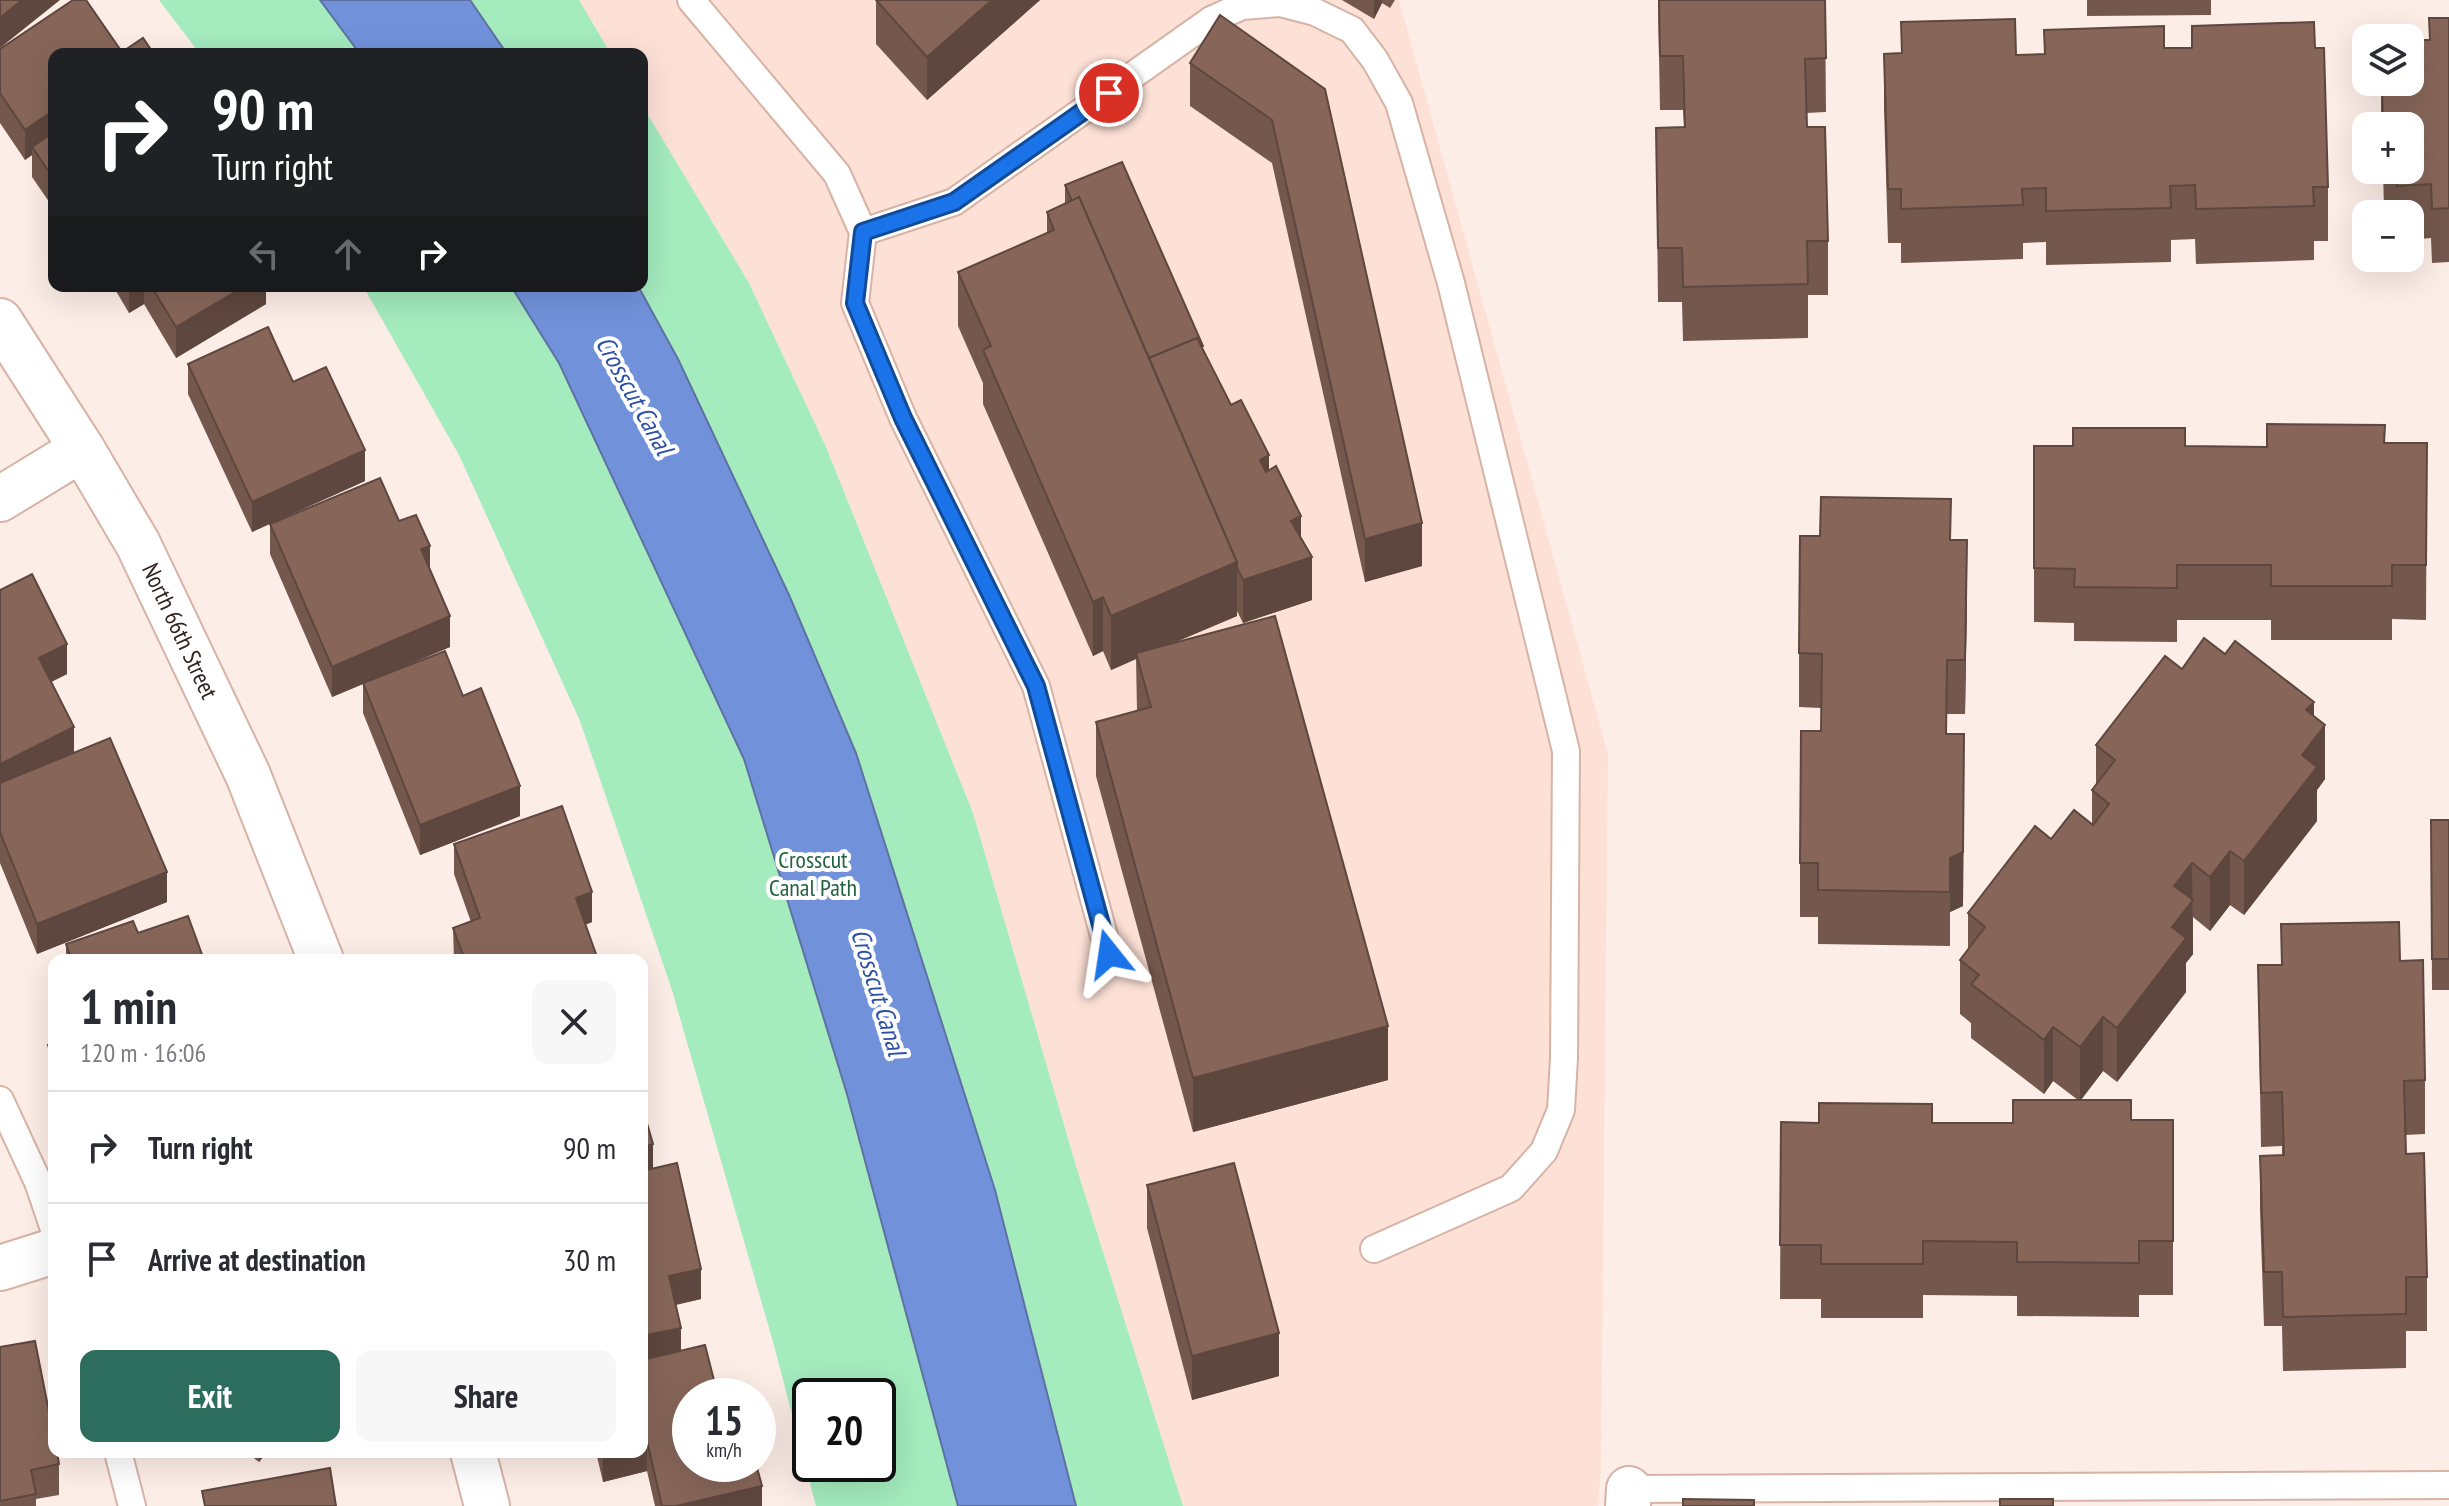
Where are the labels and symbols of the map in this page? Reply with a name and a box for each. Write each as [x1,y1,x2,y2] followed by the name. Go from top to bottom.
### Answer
[1075,59,1143,127] pin
[589,330,683,463] water label: Crosscut Canal
[135,558,225,704] street label: North 66th Street
[769,844,857,903] park label: Crosscut Canal Path
[1067,912,1151,996] position arrow
[844,925,915,1062] water label: Crosscut Canal
[792,1378,896,1482] speed limit sign: 20

